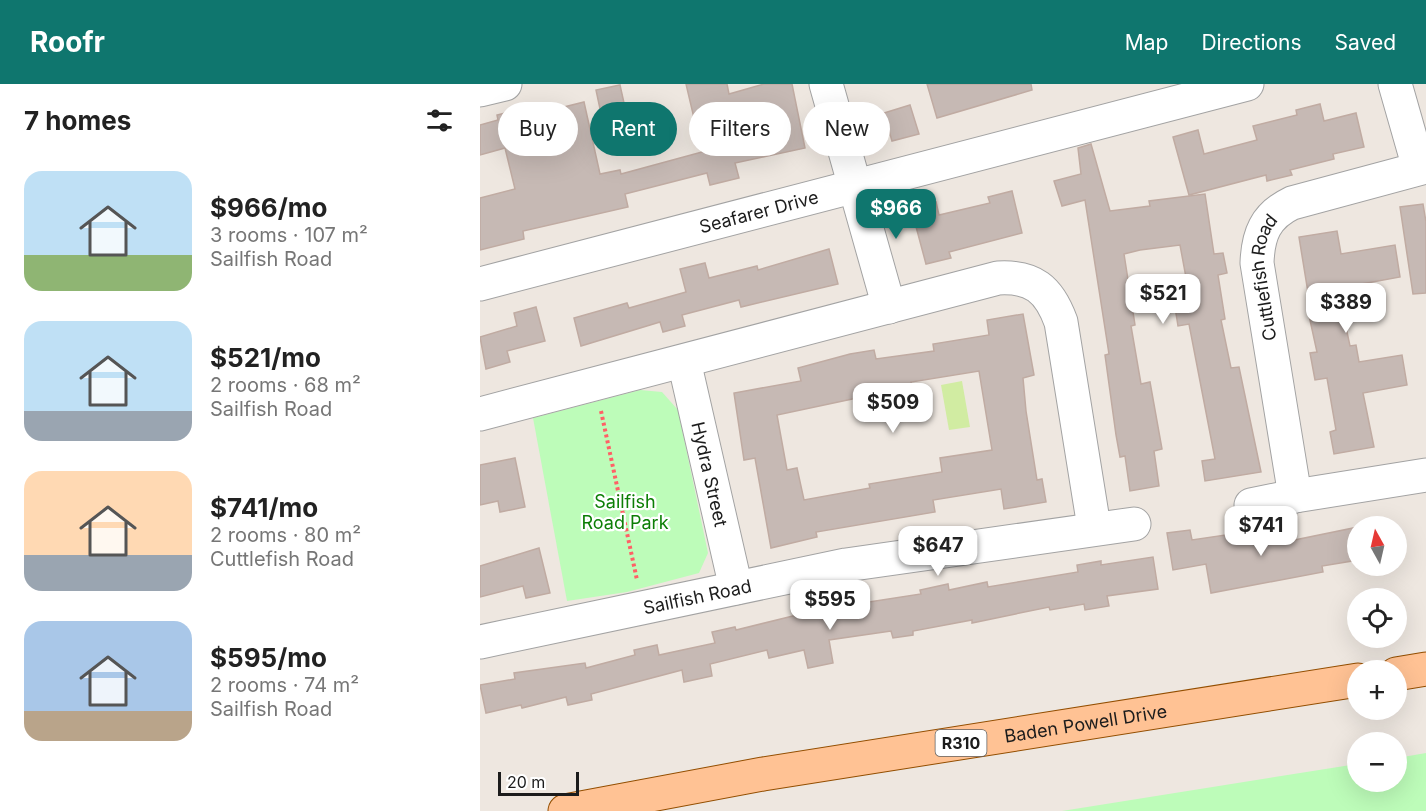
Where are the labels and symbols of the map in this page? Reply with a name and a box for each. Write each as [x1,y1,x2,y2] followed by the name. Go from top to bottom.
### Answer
[697,186,821,237] street label: Seafarer Drive
[860,189,932,240] pin: $966
[1246,209,1281,343] street label: Cuttlefish Road
[1127,274,1199,325] pin: $521
[1310,283,1382,334] pin: $389
[857,383,929,434] pin: $509
[688,420,732,529] street label: Hydra Street
[581,491,669,533] park label: Sailfish Road Park
[1225,506,1297,557] pin: $741
[1347,516,1407,576] north arrow
[902,526,974,577] pin: $647
[641,575,753,618] street label: Sailfish Road
[794,580,866,631] pin: $595
[1003,700,1168,746] street label: Baden Powell Drive
[936,730,986,756] road number: R310
[498,769,579,796] scale bar

